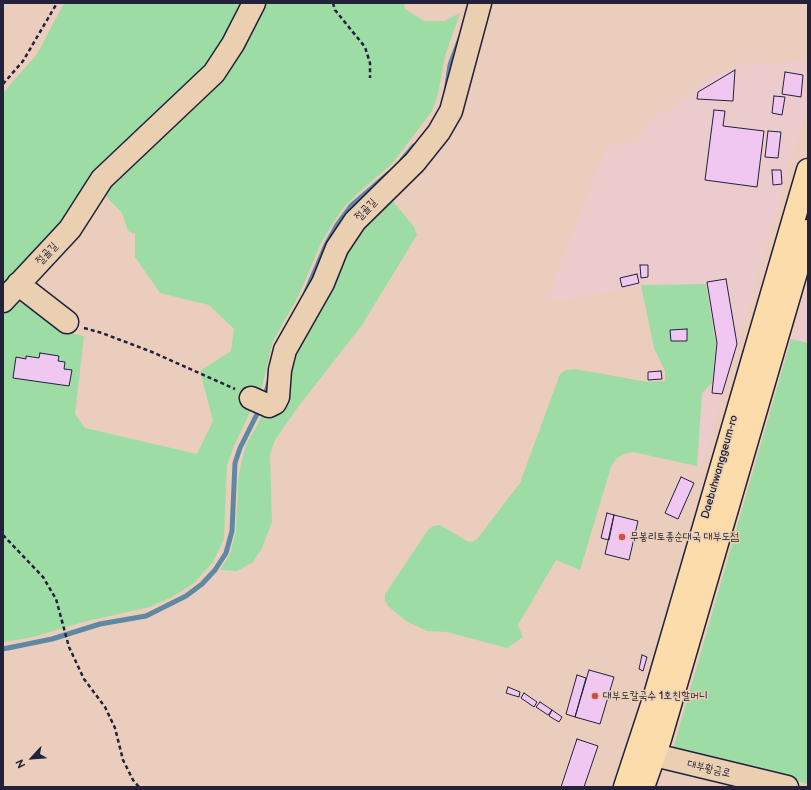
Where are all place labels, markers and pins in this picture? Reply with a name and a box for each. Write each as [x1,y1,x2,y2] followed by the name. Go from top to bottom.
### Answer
[630,530,739,544] place label: 무봉리토종순대국 대부도점
[617,532,627,542] marker: 무봉리토종순대국 대부도점
[603,689,708,703] place label: 대부도칼국수 1호친할머니
[590,691,600,701] marker: 대부도칼국수 1호친할머니

